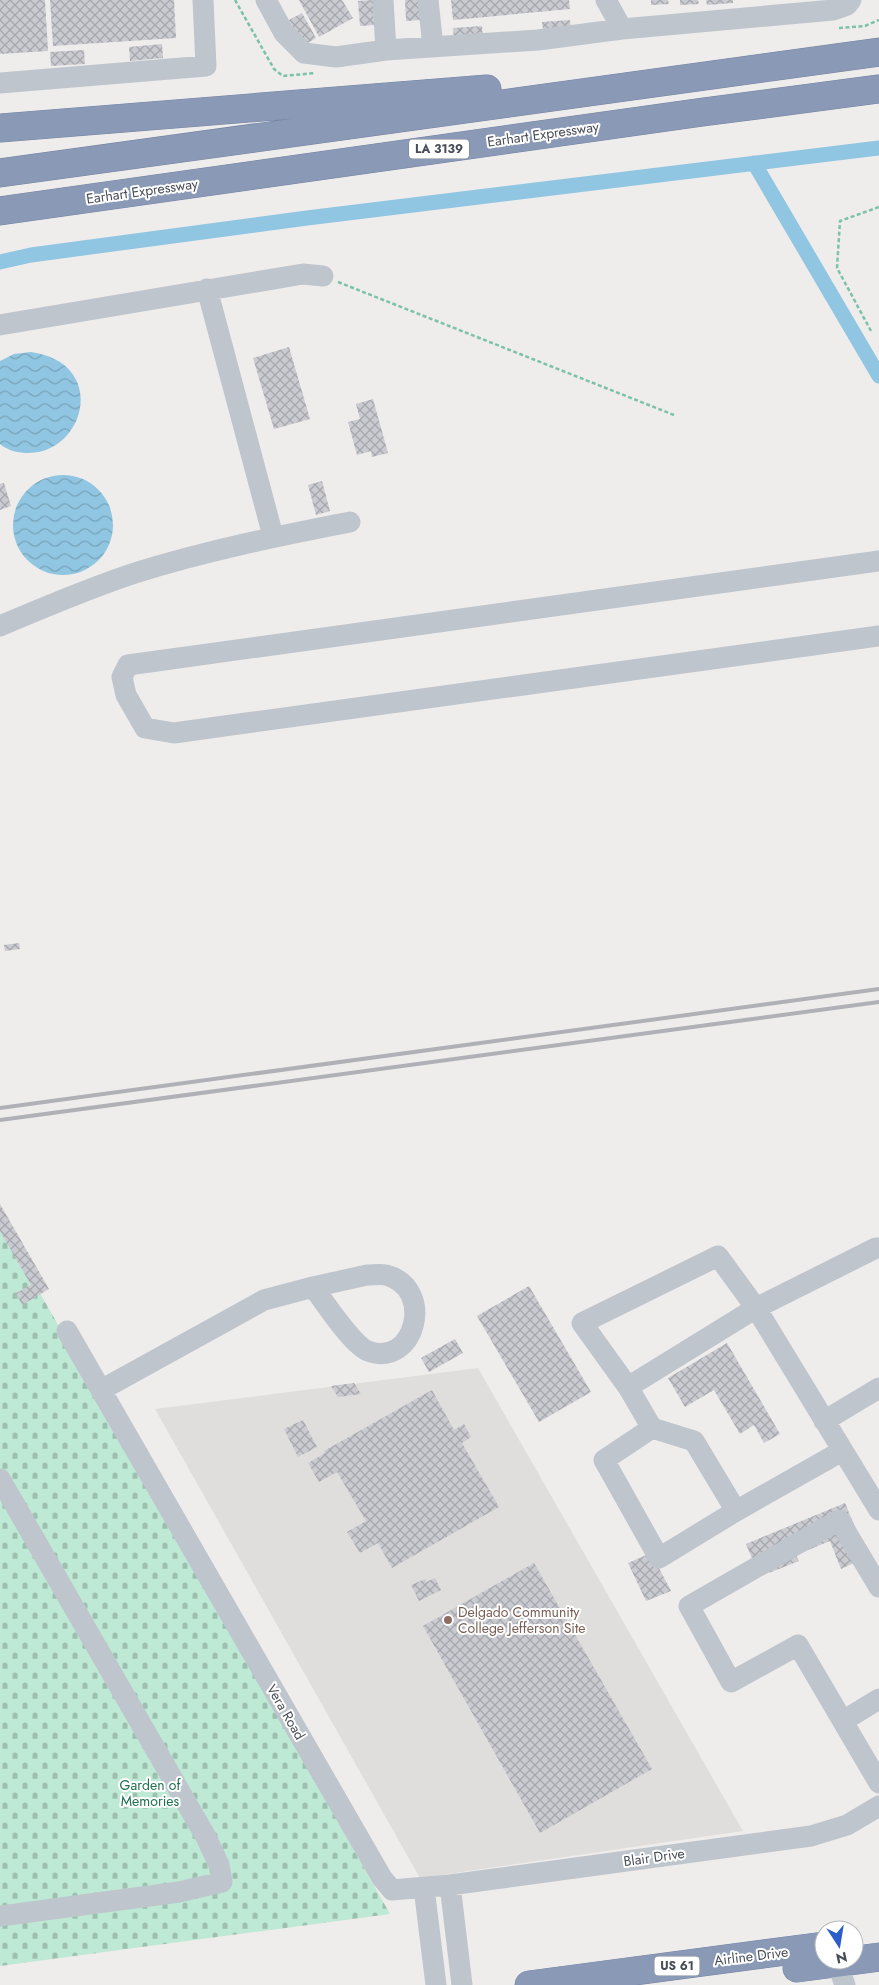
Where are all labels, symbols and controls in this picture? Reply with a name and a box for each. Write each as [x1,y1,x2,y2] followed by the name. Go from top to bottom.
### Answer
[486,116,601,152] street label: Earhart Expressway
[409,140,469,158] road number: LA 3139
[85,173,200,209] street label: Earhart Expressway
[458,1602,586,1638] place label: Delgado Community College Jefferson Site
[442,1614,454,1626] marker: Delgado Community College Jefferson Site
[262,1680,310,1744] street label: Vera Road
[120,1775,181,1811] park label: Garden of Memories
[622,1843,686,1871] street label: Blair Drive
[814,1920,864,1970] north arrow
[713,1942,789,1970] street label: Airline Drive
[834,1947,849,1969] text: N
[654,1956,700,1975] road number: US 61

